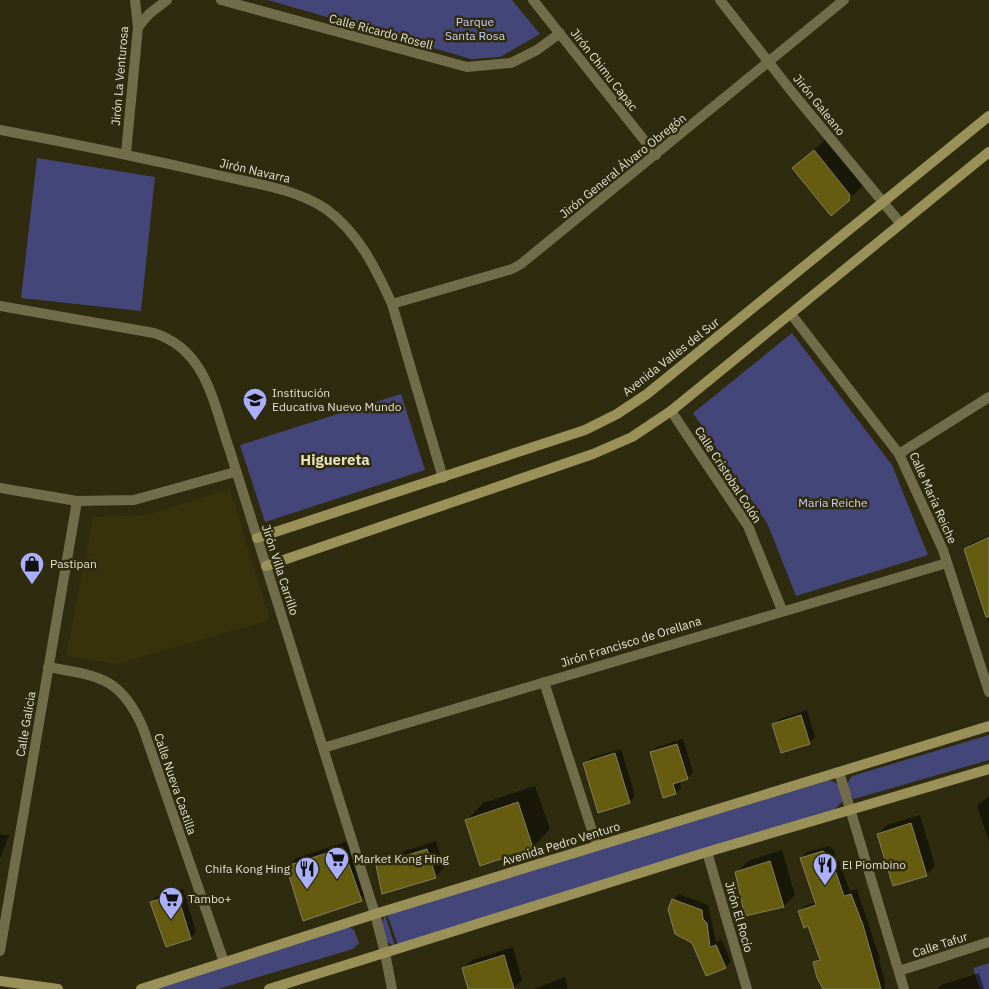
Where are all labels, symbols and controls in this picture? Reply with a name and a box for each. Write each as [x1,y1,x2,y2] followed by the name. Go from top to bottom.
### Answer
[328,10,435,53] street label: Calle Ricardo Rosell
[445,14,506,43] park label: Parque Santa Rosa
[108,25,131,126] street label: Jirón La Venturosa
[568,25,641,114] street label: Jirón Chimu Capac
[790,71,849,139] street label: Jirón Galeano
[557,110,689,221] street label: Jirón General Álvaro Obregón
[218,155,292,186] street label: Jirón Navarra
[619,314,723,399] street label: Avenida Valles del Sur
[272,385,402,414] place label: Institución Educativa Nuevo Mundo
[242,387,268,421] school or university icon: Institución Educativa Nuevo Mundo
[692,424,765,526] street label: Calle Cristobal Colón
[906,449,961,546] street label: Calle María Reiche
[300,450,370,469] district label: Higuereta
[798,495,868,510] park label: Maria Reiche
[259,522,302,617] street label: Jirón Villa Carrillo
[19,551,45,585] shop icon: Pastipan
[50,556,97,571] place label: Pastipan
[559,613,704,670] street label: Jirón Francisco de Orellana
[12,689,39,758] street label: Calle Galicia
[151,731,200,837] street label: Calle Nueva Castilla
[500,818,622,869] street label: Avenida Pedro Venturo
[324,846,350,880] supermarket icon: Market Kong Hing
[354,851,450,866] place label: Market Kong Hing
[812,852,838,886] restaurant icon: El Piombino
[294,856,320,890] restaurant icon: Chifa Kong Hing
[842,857,906,872] place label: El Piombino
[205,861,291,876] place label: Chifa Kong Hing
[722,880,757,954] street label: Jirón El Rocío
[158,886,184,920] supermarket icon: Tambo+
[188,891,232,906] place label: Tambo+
[910,928,970,961] street label: Calle Tafur

